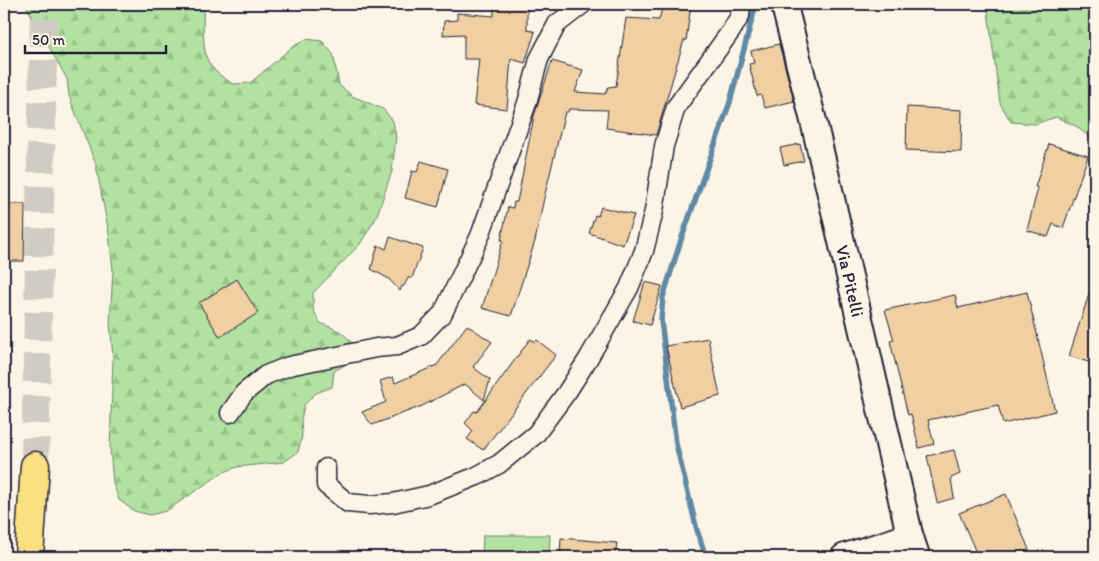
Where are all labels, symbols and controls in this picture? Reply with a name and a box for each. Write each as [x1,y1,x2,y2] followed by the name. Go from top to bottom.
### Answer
[25,22,166,54] scale bar
[32,31,65,49] text: 50 m
[831,243,869,319] street label: Via Pitelli

